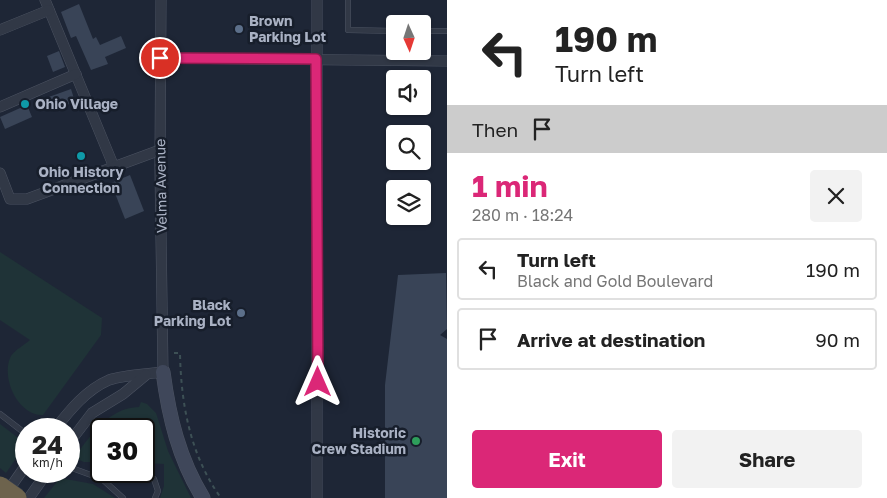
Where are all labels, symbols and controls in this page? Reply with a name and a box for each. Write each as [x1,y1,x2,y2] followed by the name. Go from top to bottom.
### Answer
[249,12,327,45] place label: Brown Parking Lot
[386,15,431,60] north arrow
[386,15,431,225] map controls
[555,18,657,60] text: 190 m
[472,20,537,85] icon: left
[233,23,245,35] marker: Brown Parking Lot
[139,37,181,79] pin
[146,44,174,72] icon: arrive
[555,60,644,87] text: Turn left
[386,70,431,115] button: sound
[35,95,118,112] place label: Ohio Village
[19,98,31,110] marker: Ohio Village
[528,115,556,143] icon: arrive
[472,118,518,141] text: Then
[386,125,431,170] button: search
[151,139,170,233] street label: Velma Avenue
[75,150,87,162] marker: Ohio History Connection
[38,163,124,196] place label: Ohio History Connection
[472,168,548,204] text: 1 min
[810,170,862,222] button: close
[386,180,431,225] button: layers
[472,205,573,225] text: 280 m · 18:24
[517,248,596,271] text: Turn left
[474,255,502,283] icon: left
[806,258,860,281] text: 190 m
[517,271,713,291] text: Black and Gold Boulevard
[154,296,231,329] place label: Black Parking Lot
[235,307,247,319] marker: Black Parking Lot
[474,325,502,353] icon: arrive
[517,328,705,351] text: Arrive at destination
[815,328,860,351] text: 90 m
[291,355,343,407] position arrow
[90,418,155,483] speed limit sign: 30
[312,424,406,457] place label: Historic Crew Stadium
[32,429,63,460] text: 24
[472,430,662,488] button: Exit
[672,430,862,488] button: Share
[410,435,422,447] marker: Historic Crew Stadium
[32,455,63,470] text: km/h

